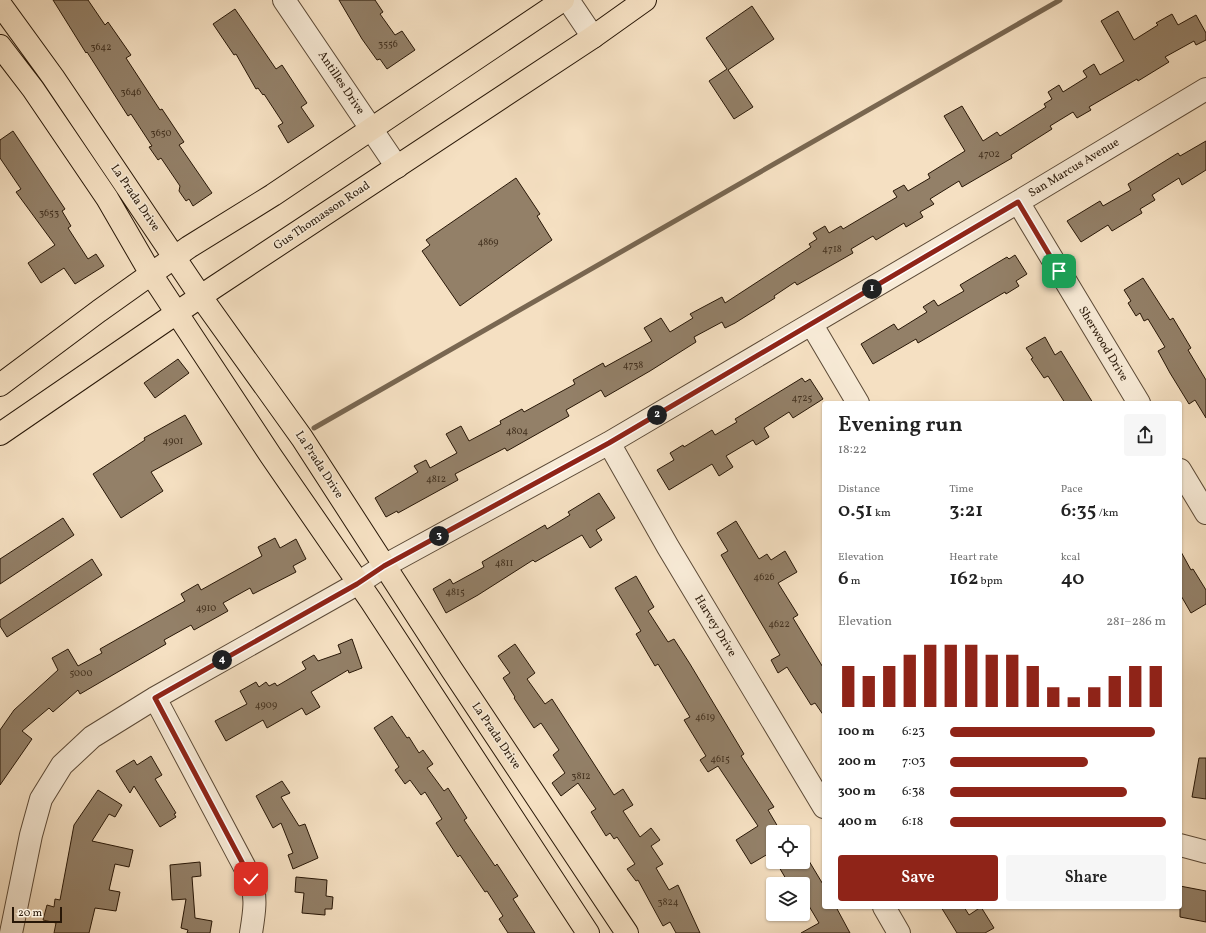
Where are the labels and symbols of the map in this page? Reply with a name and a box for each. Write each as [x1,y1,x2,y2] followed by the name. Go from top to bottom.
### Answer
[378,37,398,51] house number: 3556
[90,40,112,54] house number: 3642
[314,48,368,118] street label: Antilles Drive
[121,85,141,99] house number: 3646
[151,126,171,140] house number: 3650
[1026,134,1123,201] street label: San Marcus Avenue
[978,147,1000,161] house number: 4702
[107,161,163,235] street label: La Prada Drive
[271,178,373,254] street label: Gus Thomasson Road
[39,206,59,220] house number: 3653
[477,235,499,249] house number: 4869
[822,242,842,256] house number: 4718
[1042,254,1076,288] pin
[862,279,882,299] pin: 1
[1074,303,1132,385] street label: Sherwood Drive
[623,358,643,372] house number: 4738
[792,391,813,405] house number: 4725
[647,405,667,425] pin: 2
[506,424,528,438] house number: 4804
[291,428,347,502] street label: La Prada Drive
[163,434,184,448] house number: 4901
[426,472,446,486] house number: 4812
[429,526,449,546] pin: 3
[495,556,513,570] house number: 4811
[753,570,775,584] house number: 4626
[445,585,465,599] house number: 4815
[690,592,740,660] street label: Harvey Drive
[196,601,216,615] house number: 4910
[768,617,790,631] house number: 4622
[212,650,232,670] pin: 4
[69,666,93,680] house number: 5000
[255,698,277,712] house number: 4909
[468,699,524,773] street label: La Prada Drive
[695,710,715,724] house number: 4619
[710,752,730,766] house number: 4615
[571,769,591,783] house number: 3812
[234,862,268,896] pin
[657,895,679,909] house number: 3824
[12,905,62,924] scale bar

